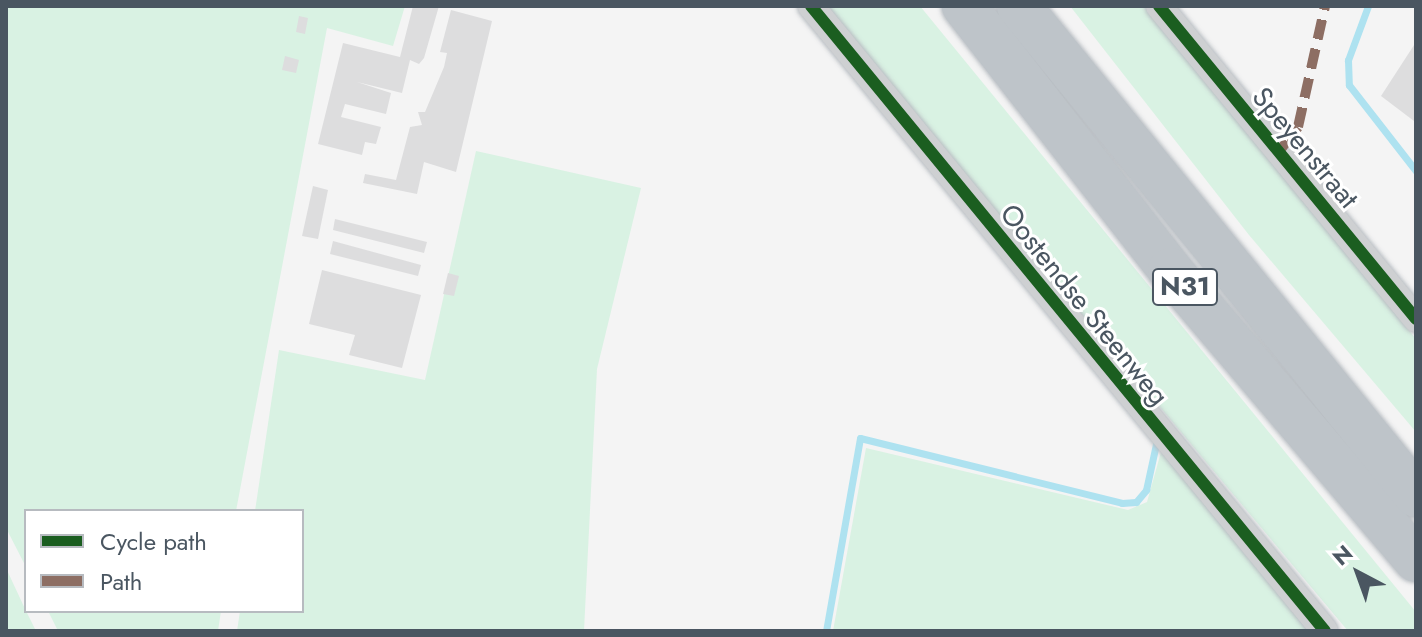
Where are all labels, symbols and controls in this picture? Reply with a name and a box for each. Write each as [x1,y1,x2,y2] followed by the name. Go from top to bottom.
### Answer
[1245,81,1365,215] street label: Speyenstraat
[993,198,1175,412] street label: Oostendse Steenweg
[1151,265,1219,309] road number: N31
[24,509,304,613] legend
[100,524,207,559] text: Cycle path
[1318,533,1398,613] north arrow
[1325,537,1359,573] text: N
[100,564,142,599] text: Path

